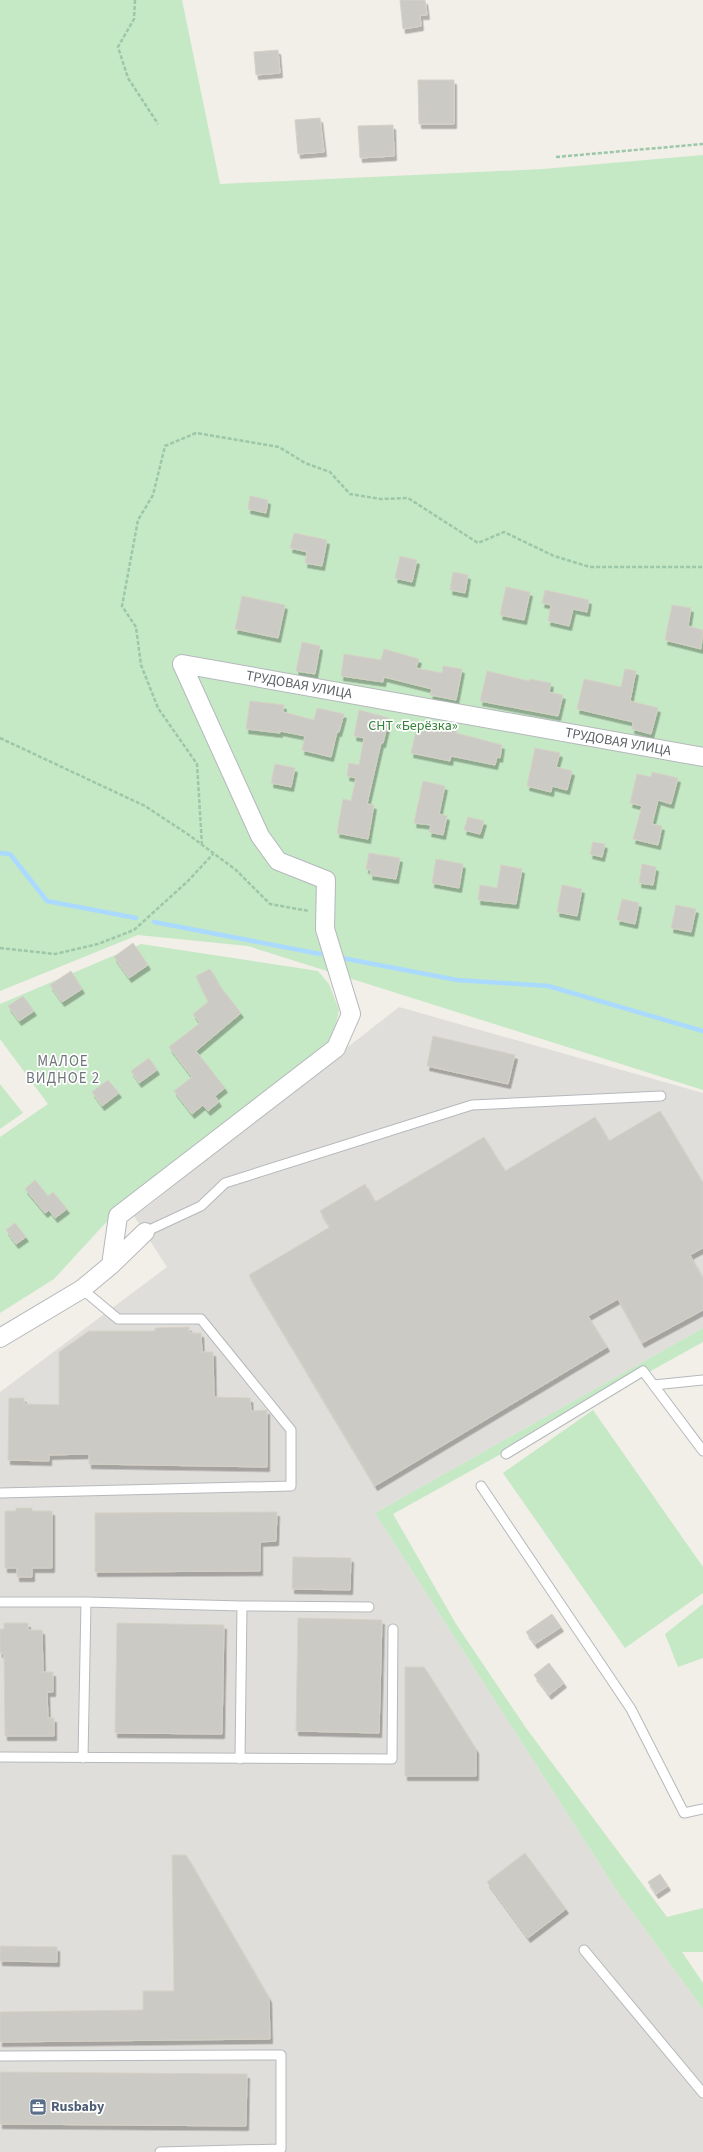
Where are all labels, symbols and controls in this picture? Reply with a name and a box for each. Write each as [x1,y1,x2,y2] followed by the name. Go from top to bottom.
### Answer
[244,666,354,704] street label: ТРУДОВАЯ УЛИЦА
[368,716,458,736] park label: СНТ «Берёзка»
[563,723,673,761] street label: ТРУДОВАЯ УЛИЦА
[26,1051,100,1089] district label: МАЛОЕ ВИДНОЕ 2
[28,2097,48,2117] office icon: Rusbaby
[51,2097,105,2117] place label: Rusbaby

